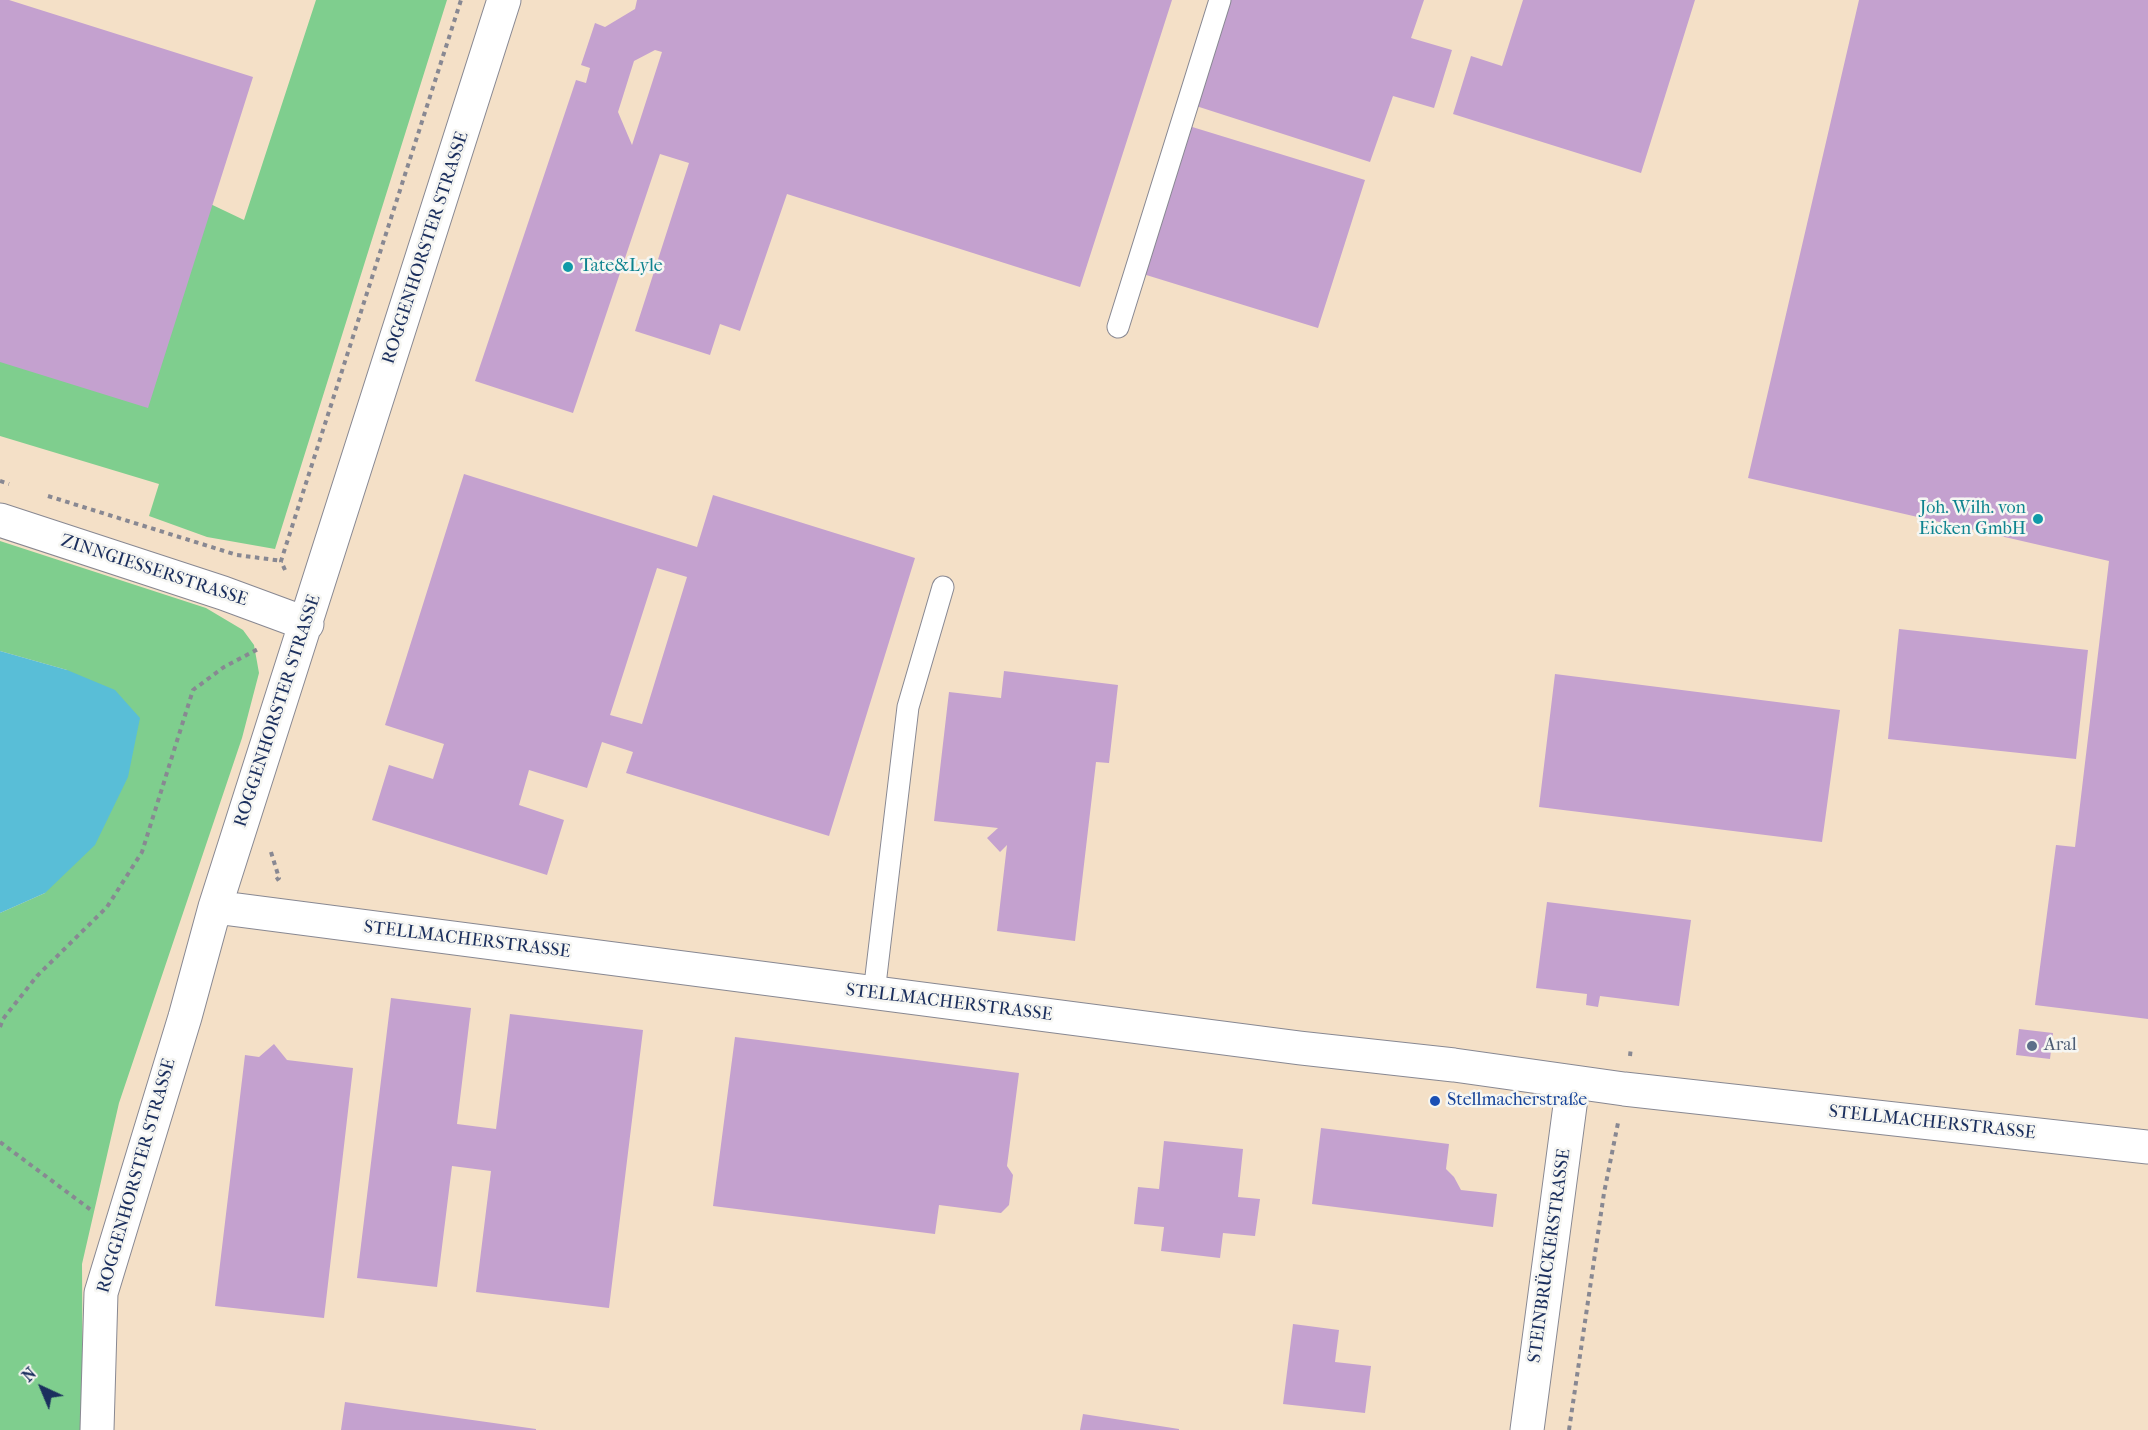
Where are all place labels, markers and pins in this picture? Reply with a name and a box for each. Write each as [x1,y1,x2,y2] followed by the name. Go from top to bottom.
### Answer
[580,256,663,278] place label: Tate&Lyle
[561,260,575,274] marker: Tate&Lyle
[1919,498,2026,540] place label: Joh. Wilh. von Eicken GmbH
[2031,512,2045,526] marker: Joh. Wilh. von Eicken GmbH
[2044,1035,2077,1057] place label: Aral
[2025,1039,2039,1053] marker: Aral
[1447,1090,1587,1112] place label: Stellmacherstraße
[1428,1094,1442,1108] marker: Stellmacherstraße

